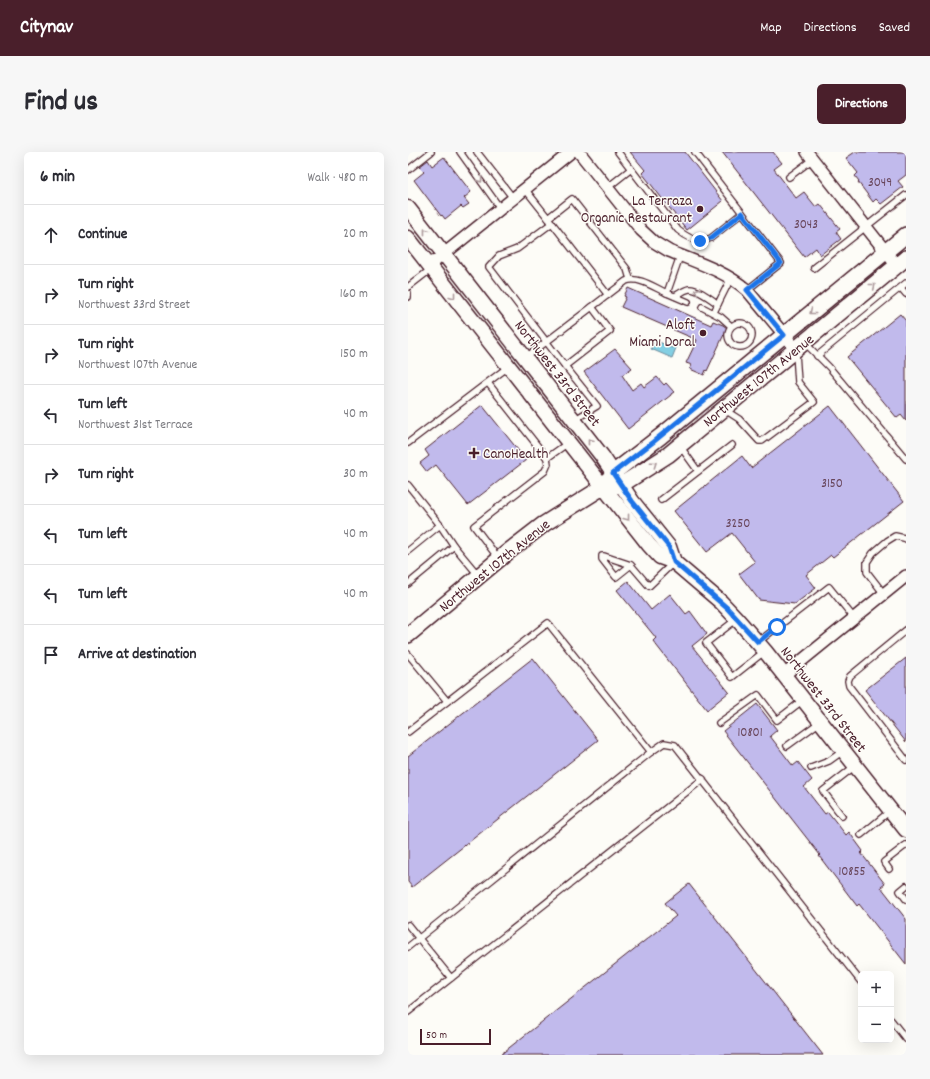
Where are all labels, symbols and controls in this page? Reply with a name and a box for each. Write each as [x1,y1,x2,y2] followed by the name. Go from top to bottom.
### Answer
[20,15,73,42] text: Citynav
[760,18,782,38] text: Map
[804,18,857,38] text: Directions
[879,18,910,38] text: Saved
[24,84,98,124] text: Find us
[817,84,906,124] button: Directions
[40,166,75,190] text: 6 min
[307,169,368,188] text: Walk · 480 m
[868,174,892,193] house number: 3049
[475,176,482,183] one-way arrow
[581,191,693,230] place label: La Terraza Organic Restaurant
[695,204,705,214] marker: La Terraza Organic Restaurant
[794,216,818,235] house number: 3043
[40,224,62,246] icon: ahead
[78,224,127,246] text: Continue
[343,225,368,244] text: 20 m
[424,229,431,236] one-way arrow
[691,232,709,250] route end
[78,274,134,296] text: Turn right
[868,283,876,290] one-way arrow
[40,284,62,306] icon: right
[340,285,368,304] text: 160 m
[693,288,700,296] one-way arrow
[449,292,456,299] one-way arrow
[78,296,190,315] text: Northwest 33rd Street
[809,308,816,315] one-way arrow
[629,315,695,354] place label: Aloft Miami Doral
[508,316,605,432] street label: Northwest 33rd Street
[698,328,708,338] marker: Aloft Miami Doral
[699,329,820,433] street label: Northwest 107th Avenue
[78,334,134,356] text: Turn right
[40,344,62,366] icon: right
[340,345,368,364] text: 150 m
[78,356,197,375] text: Northwest 107th Avenue
[78,394,127,416] text: Turn left
[40,404,62,426] icon: left
[344,405,368,424] text: 40 m
[78,416,193,435] text: Northwest 31st Terrace
[588,439,595,446] one-way arrow
[483,444,548,466] place label: CanoHealth
[468,447,480,459] marker: CanoHealth
[650,461,657,469] one-way arrow
[40,464,62,486] icon: right
[78,464,134,486] text: Turn right
[343,465,368,484] text: 30 m
[821,475,843,494] house number: 3150
[623,513,630,520] one-way arrow
[435,514,556,618] street label: Northwest 107th Avenue
[726,515,750,534] house number: 3250
[40,524,62,546] icon: left
[78,524,127,546] text: Turn left
[344,525,368,544] text: 40 m
[40,584,62,606] icon: left
[78,584,127,606] text: Turn left
[344,585,368,604] text: 40 m
[768,618,786,636] route start
[774,642,871,758] street label: Northwest 33rd Street
[40,644,62,666] icon: arrive
[78,644,196,666] text: Arrive at destination
[737,724,763,743] house number: 10801
[838,863,866,882] house number: 10855
[858,971,894,1043] map controls
[858,971,894,1007] button: +
[858,1007,894,1043] button: −
[420,1027,491,1046] scale bar
[426,1028,447,1044] text: 50 m

